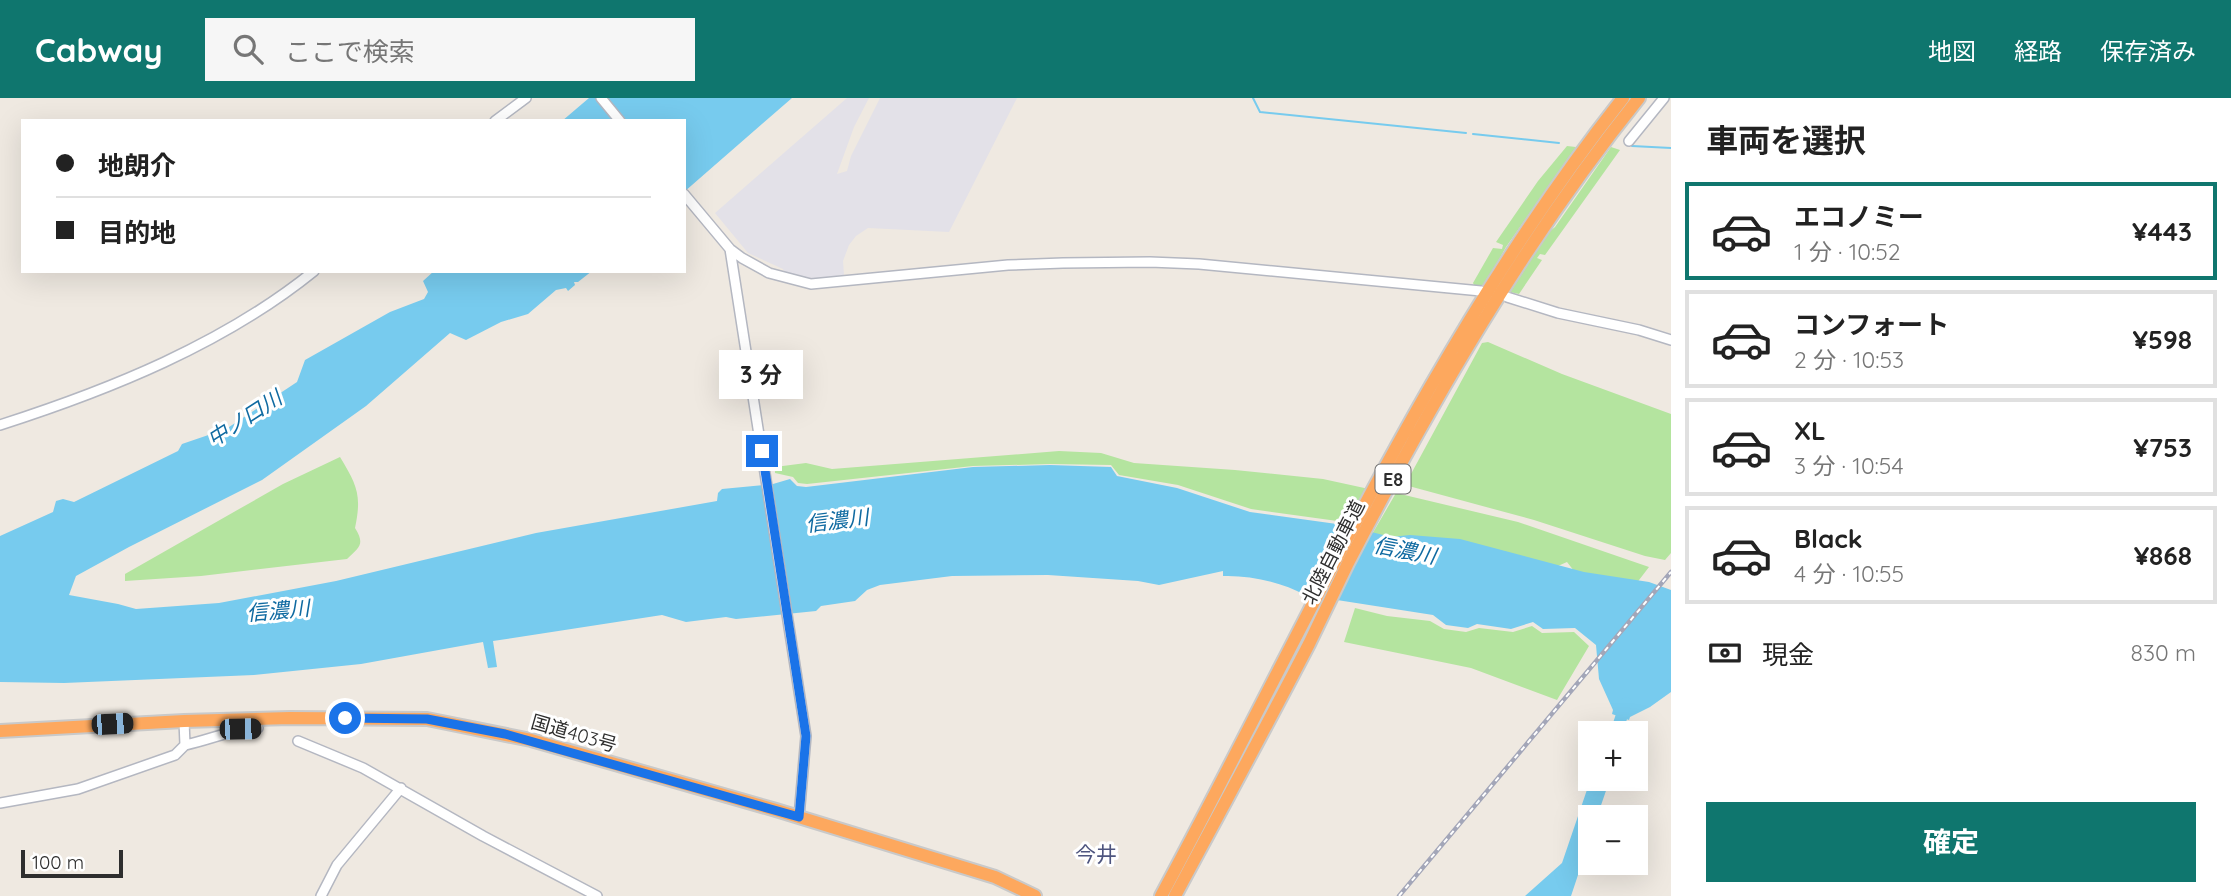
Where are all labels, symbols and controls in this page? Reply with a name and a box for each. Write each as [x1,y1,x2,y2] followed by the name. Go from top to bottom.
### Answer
[205,18,695,81] search box
[35,29,163,70] text: Cabway
[229,30,267,68] icon: search
[285,35,415,68] text: ここで検索
[1928,36,1976,66] text: 地図
[2014,36,2062,66] text: 経路
[2100,36,2196,66] text: 保存済み
[1706,120,1866,160] text: 車両を選択
[98,149,176,182] text: 地朗介
[1710,200,1773,263] icon: car
[1794,200,1924,233] text: エコノミー
[2132,215,2192,248] text: ¥443
[98,216,176,249] text: 目的地
[1794,237,1901,266] text: 1 分 · 10:52
[1710,308,1773,371] icon: car
[1794,308,1949,341] text: コンフォート
[2133,323,2192,356] text: ¥598
[1794,345,1904,374] text: 2 分 · 10:53
[720,350,804,398] callout: 3 分
[740,360,782,389] text: 3 分
[202,383,288,452] water label: 中ノ口川
[1794,414,1826,447] text: XL
[1710,416,1773,479] icon: car
[2133,431,2192,464] text: ¥753
[746,435,778,467] route end
[1794,451,1904,480] text: 3 分 · 10:54
[1376,464,1410,494] road number: E8
[1296,496,1370,608] street label: 北陸自動車道
[804,503,872,537] water label: 信濃川
[1794,522,1863,555] text: Black
[1710,524,1773,587] icon: car
[1372,531,1440,569] water label: 信濃川
[2134,539,2192,572] text: ¥868
[1794,559,1904,588] text: 4 分 · 10:55
[245,594,313,626] water label: 信濃川
[1706,634,1744,672] icon: cash
[1762,638,1814,671] text: 現金
[2131,638,2196,667] text: 830 m
[329,702,361,734] route start
[528,709,620,757] street label: 国道403号
[91,712,134,736] car
[219,718,262,740] car
[1578,721,1648,875] map controls
[1578,721,1648,791] button: +
[1706,802,2196,882] button: 確定
[1578,805,1648,875] button: −
[1075,841,1117,867] district label: 今井
[21,847,122,879] scale bar
[32,850,84,874] text: 100 m

